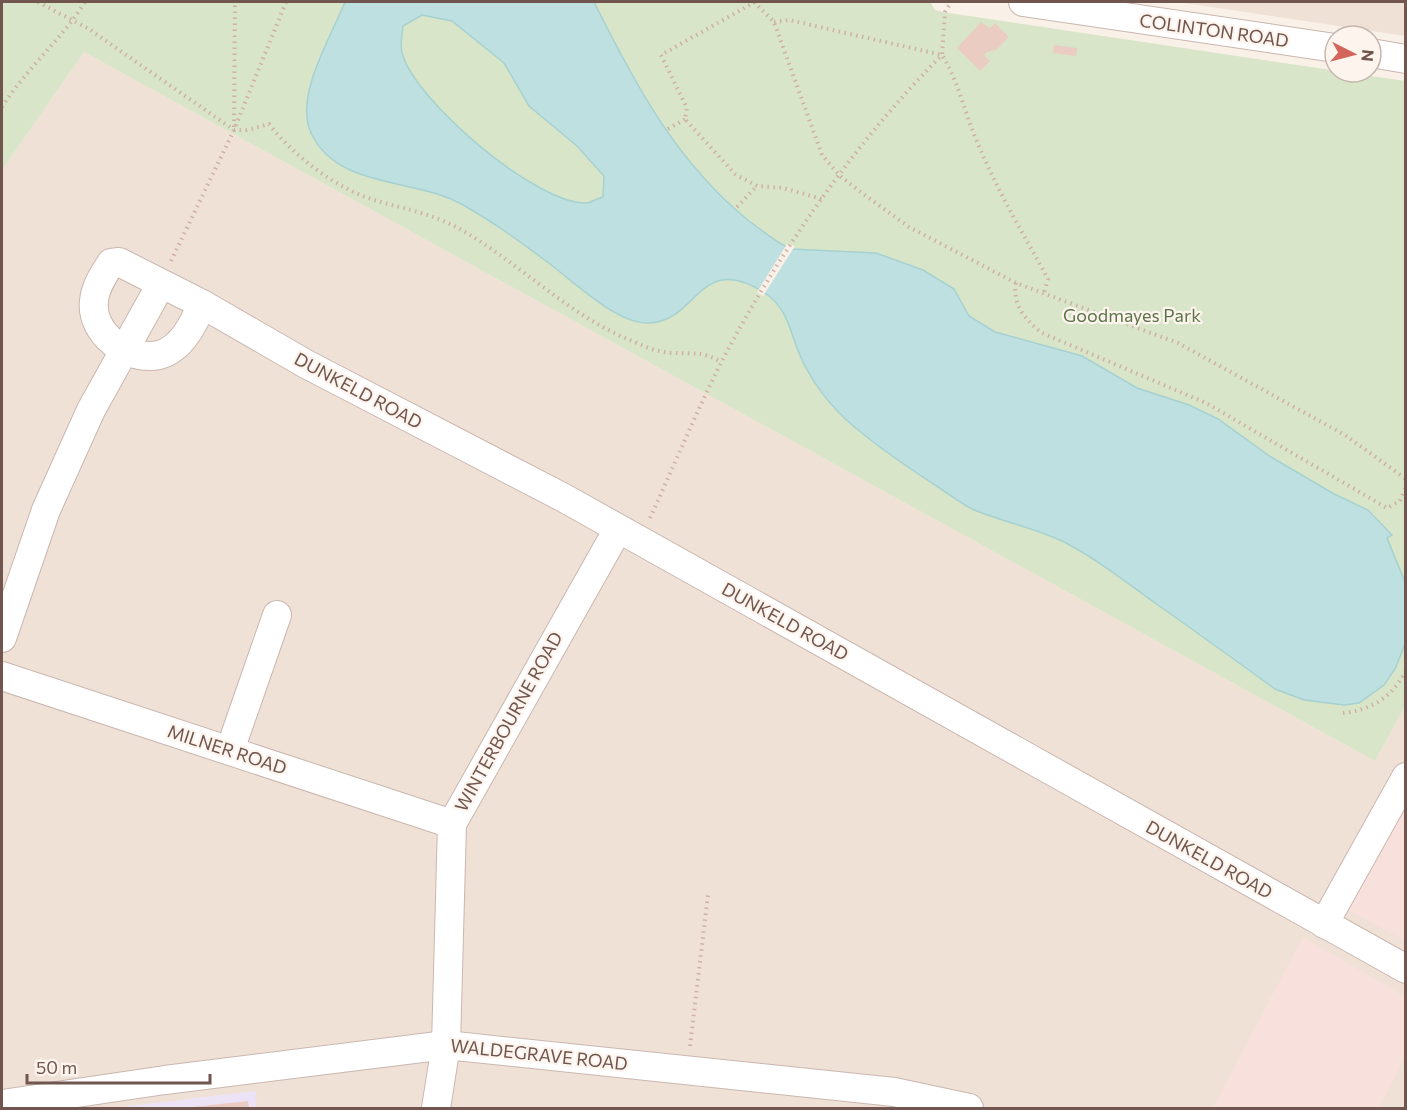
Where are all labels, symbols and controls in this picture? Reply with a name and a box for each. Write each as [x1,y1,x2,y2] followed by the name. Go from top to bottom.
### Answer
[1138,9,1290,51] street label: COLINTON ROAD
[1323,24,1383,84] north arrow
[1358,49,1378,63] text: N
[1063,304,1201,326] park label: Goodmayes Park
[291,347,426,433] street label: DUNKELD ROAD
[718,577,853,665] street label: DUNKELD ROAD
[450,628,567,815] street label: WINTERBOURNE ROAD
[165,719,290,779] street label: MILNER ROAD
[1142,815,1277,903] street label: DUNKELD ROAD
[449,1034,629,1074] street label: WALDEGRAVE ROAD
[27,1047,210,1085] scale bar
[36,1056,77,1078] text: 50 m

